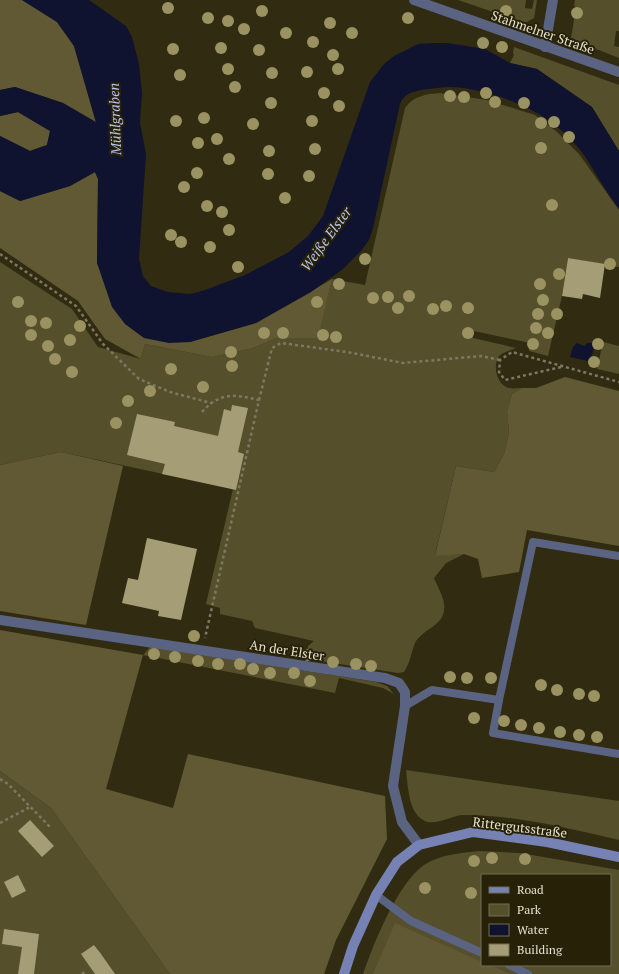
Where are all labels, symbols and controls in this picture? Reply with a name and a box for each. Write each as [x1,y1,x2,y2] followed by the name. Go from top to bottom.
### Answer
[489,6,597,58] street label: Stahmelner Straße
[104,83,125,156] water label: Mühlgraben
[296,202,356,275] water label: Weiße Elster
[248,635,326,665] street label: An der Elster
[472,812,568,842] street label: Rittergutsstraße
[481,874,611,966] legend
[517,882,544,897] text: Road
[517,902,542,917] text: Park
[517,922,549,937] text: Water
[517,942,563,957] text: Building

